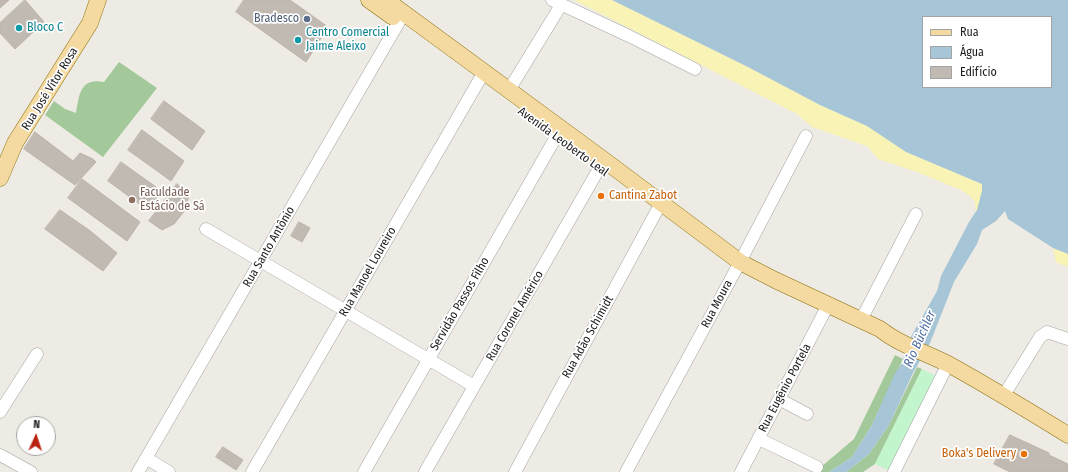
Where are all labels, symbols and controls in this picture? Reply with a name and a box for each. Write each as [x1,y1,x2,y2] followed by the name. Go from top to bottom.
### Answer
[254,12,299,26] place label: Bradesco
[302,14,312,24] marker: Bradesco
[922,16,1052,88] legend
[27,21,63,35] place label: Bloco C
[14,23,24,33] marker: Bloco C
[960,25,979,39] text: Rua
[306,26,389,54] place label: Centro Comercial Jaime Aleixo
[293,35,303,45] marker: Centro Comercial Jaime Aleixo
[19,45,81,133] street label: Rua José Vítor Rosa
[960,45,984,59] text: Água
[960,65,997,79] text: Edifício
[515,104,611,180] street label: Avenida Leoberto Leal
[140,186,205,214] place label: Faculdade Estácio de Sá
[609,189,677,203] place label: Cantina Zabot
[596,191,606,201] marker: Cantina Zabot
[127,195,137,205] marker: Faculdade Estácio de Sá
[240,204,298,290] street label: Rua Santo Antônio
[336,225,400,319] street label: Rua Manoel Loureiro
[427,255,493,353] street label: Servidão Passos Filho
[483,268,547,364] street label: Rua Coronel Américo
[698,278,736,330] street label: Rua Moura
[559,293,617,381] street label: Rua Adão Schimidt
[901,308,939,370] water label: Rio Büchler
[756,341,814,435] street label: Rua Eugênio Portela
[16,416,56,456] north arrow
[33,418,40,431] text: N
[942,447,1016,461] place label: Boka's Delivery
[1019,449,1029,459] marker: Boka's Delivery

